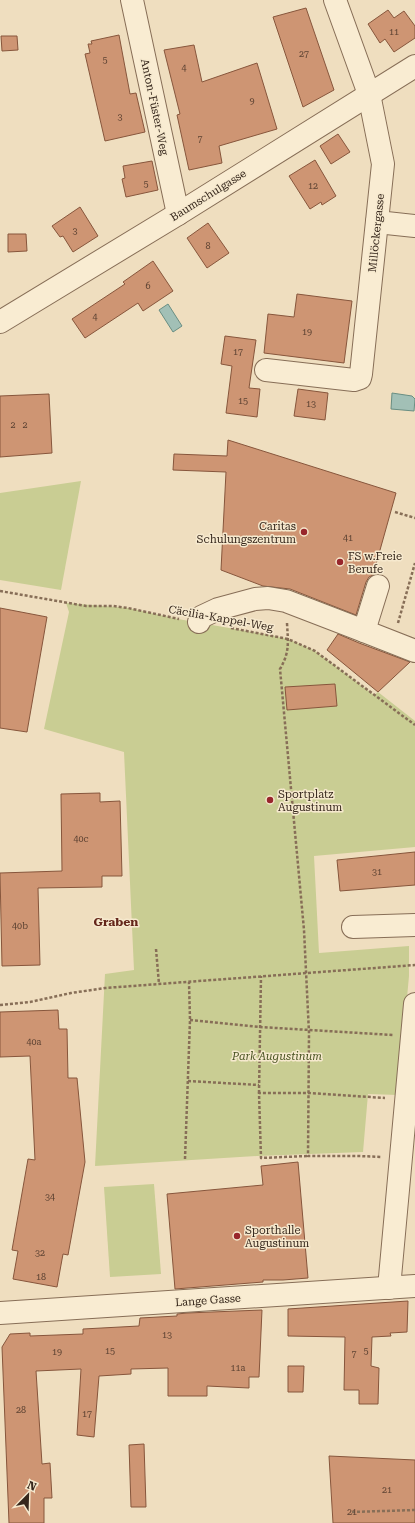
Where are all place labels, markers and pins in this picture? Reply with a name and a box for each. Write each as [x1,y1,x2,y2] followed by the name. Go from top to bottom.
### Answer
[196,520,296,546] place label: Caritas Schulungszentrum
[299,527,309,537] marker: Caritas Schulungszentrum
[348,550,402,576] place label: FS w.Freie Berufe
[335,557,345,567] marker: FS w.Freie Berufe
[278,788,342,814] place label: Sportplatz Augustinum
[265,795,275,805] marker: Sportplatz Augustinum
[245,1224,309,1250] place label: Sporthalle Augustinum
[232,1231,242,1241] marker: Sporthalle Augustinum

